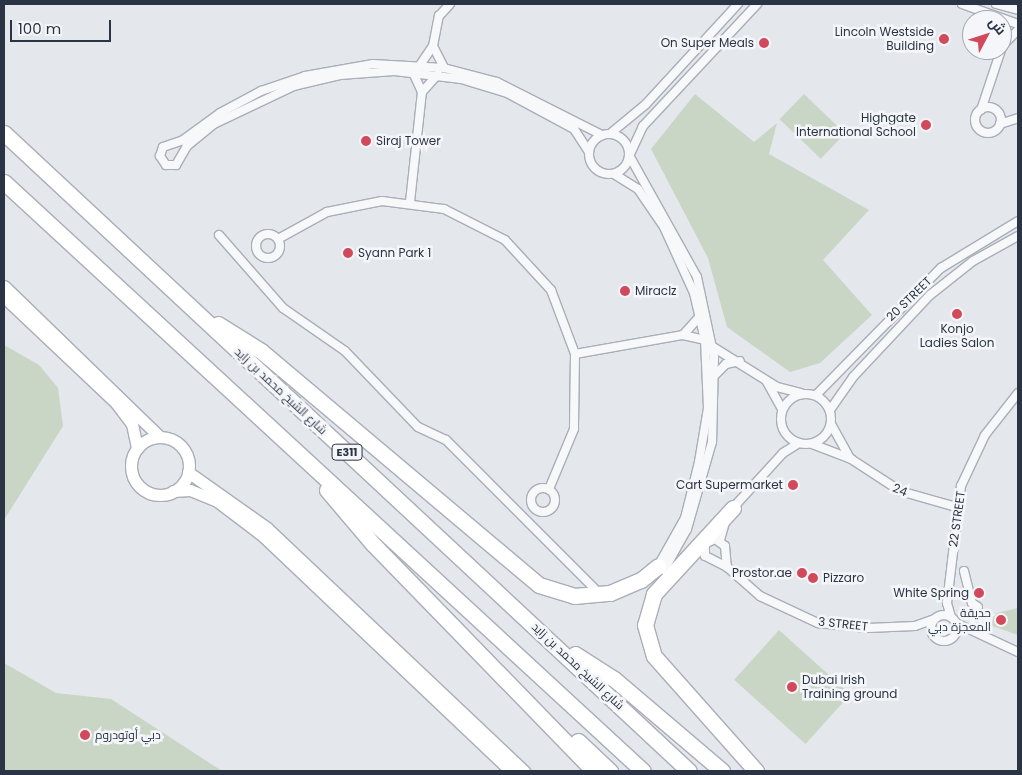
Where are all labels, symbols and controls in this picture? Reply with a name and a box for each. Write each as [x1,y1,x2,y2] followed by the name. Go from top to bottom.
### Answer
[12,10,114,42] scale bar
[962,10,1012,60] north arrow
[984,13,1011,39] text: ش
[18,18,61,39] text: 100 m
[835,25,934,53] place label: Lincoln Westside Building
[938,33,950,45] marker: Lincoln Westside Building
[661,36,754,50] place label: On Super Meals
[758,37,770,49] marker: On Super Meals
[796,111,916,139] place label: Highgate International School
[920,119,932,131] marker: Highgate International School
[376,134,441,148] place label: Siraj Tower
[360,135,372,147] marker: Siraj Tower
[358,246,431,260] place label: Syann Park 1
[342,247,354,259] marker: Syann Park 1
[883,274,935,324] street label: 20 STREET
[635,284,677,298] place label: Miraclz
[619,285,631,297] marker: Miraclz
[951,308,963,320] marker: Konjo Ladies Salon
[920,322,994,350] place label: Konjo Ladies Salon
[232,344,330,438] street label: شارع الشيخ محمد بن زايد
[331,444,363,461] road number: E311
[676,478,783,492] place label: Cart Supermarket
[787,479,799,491] marker: Cart Supermarket
[891,481,909,499] street label: 24
[946,490,968,548] street label: 22 STREET
[732,566,792,580] place label: Prostor.ae
[796,567,808,579] marker: Prostor.ae
[823,571,864,585] place label: Pizzaro
[807,572,819,584] marker: Pizzaro
[893,586,969,600] place label: White Spring
[973,587,985,599] marker: White Spring
[928,606,991,634] place label: حديقة المعجزة دبي
[817,614,869,634] street label: 3 STREET
[995,614,1007,626] marker: حديقة المعجزة دبي
[529,619,627,713] street label: شارع الشيخ محمد بن زايد
[802,673,897,701] place label: Dubai Irish Training ground
[786,681,798,693] marker: Dubai Irish Training ground
[95,728,161,742] place label: دبي أوتودروم
[79,729,91,741] marker: دبي أوتودروم

